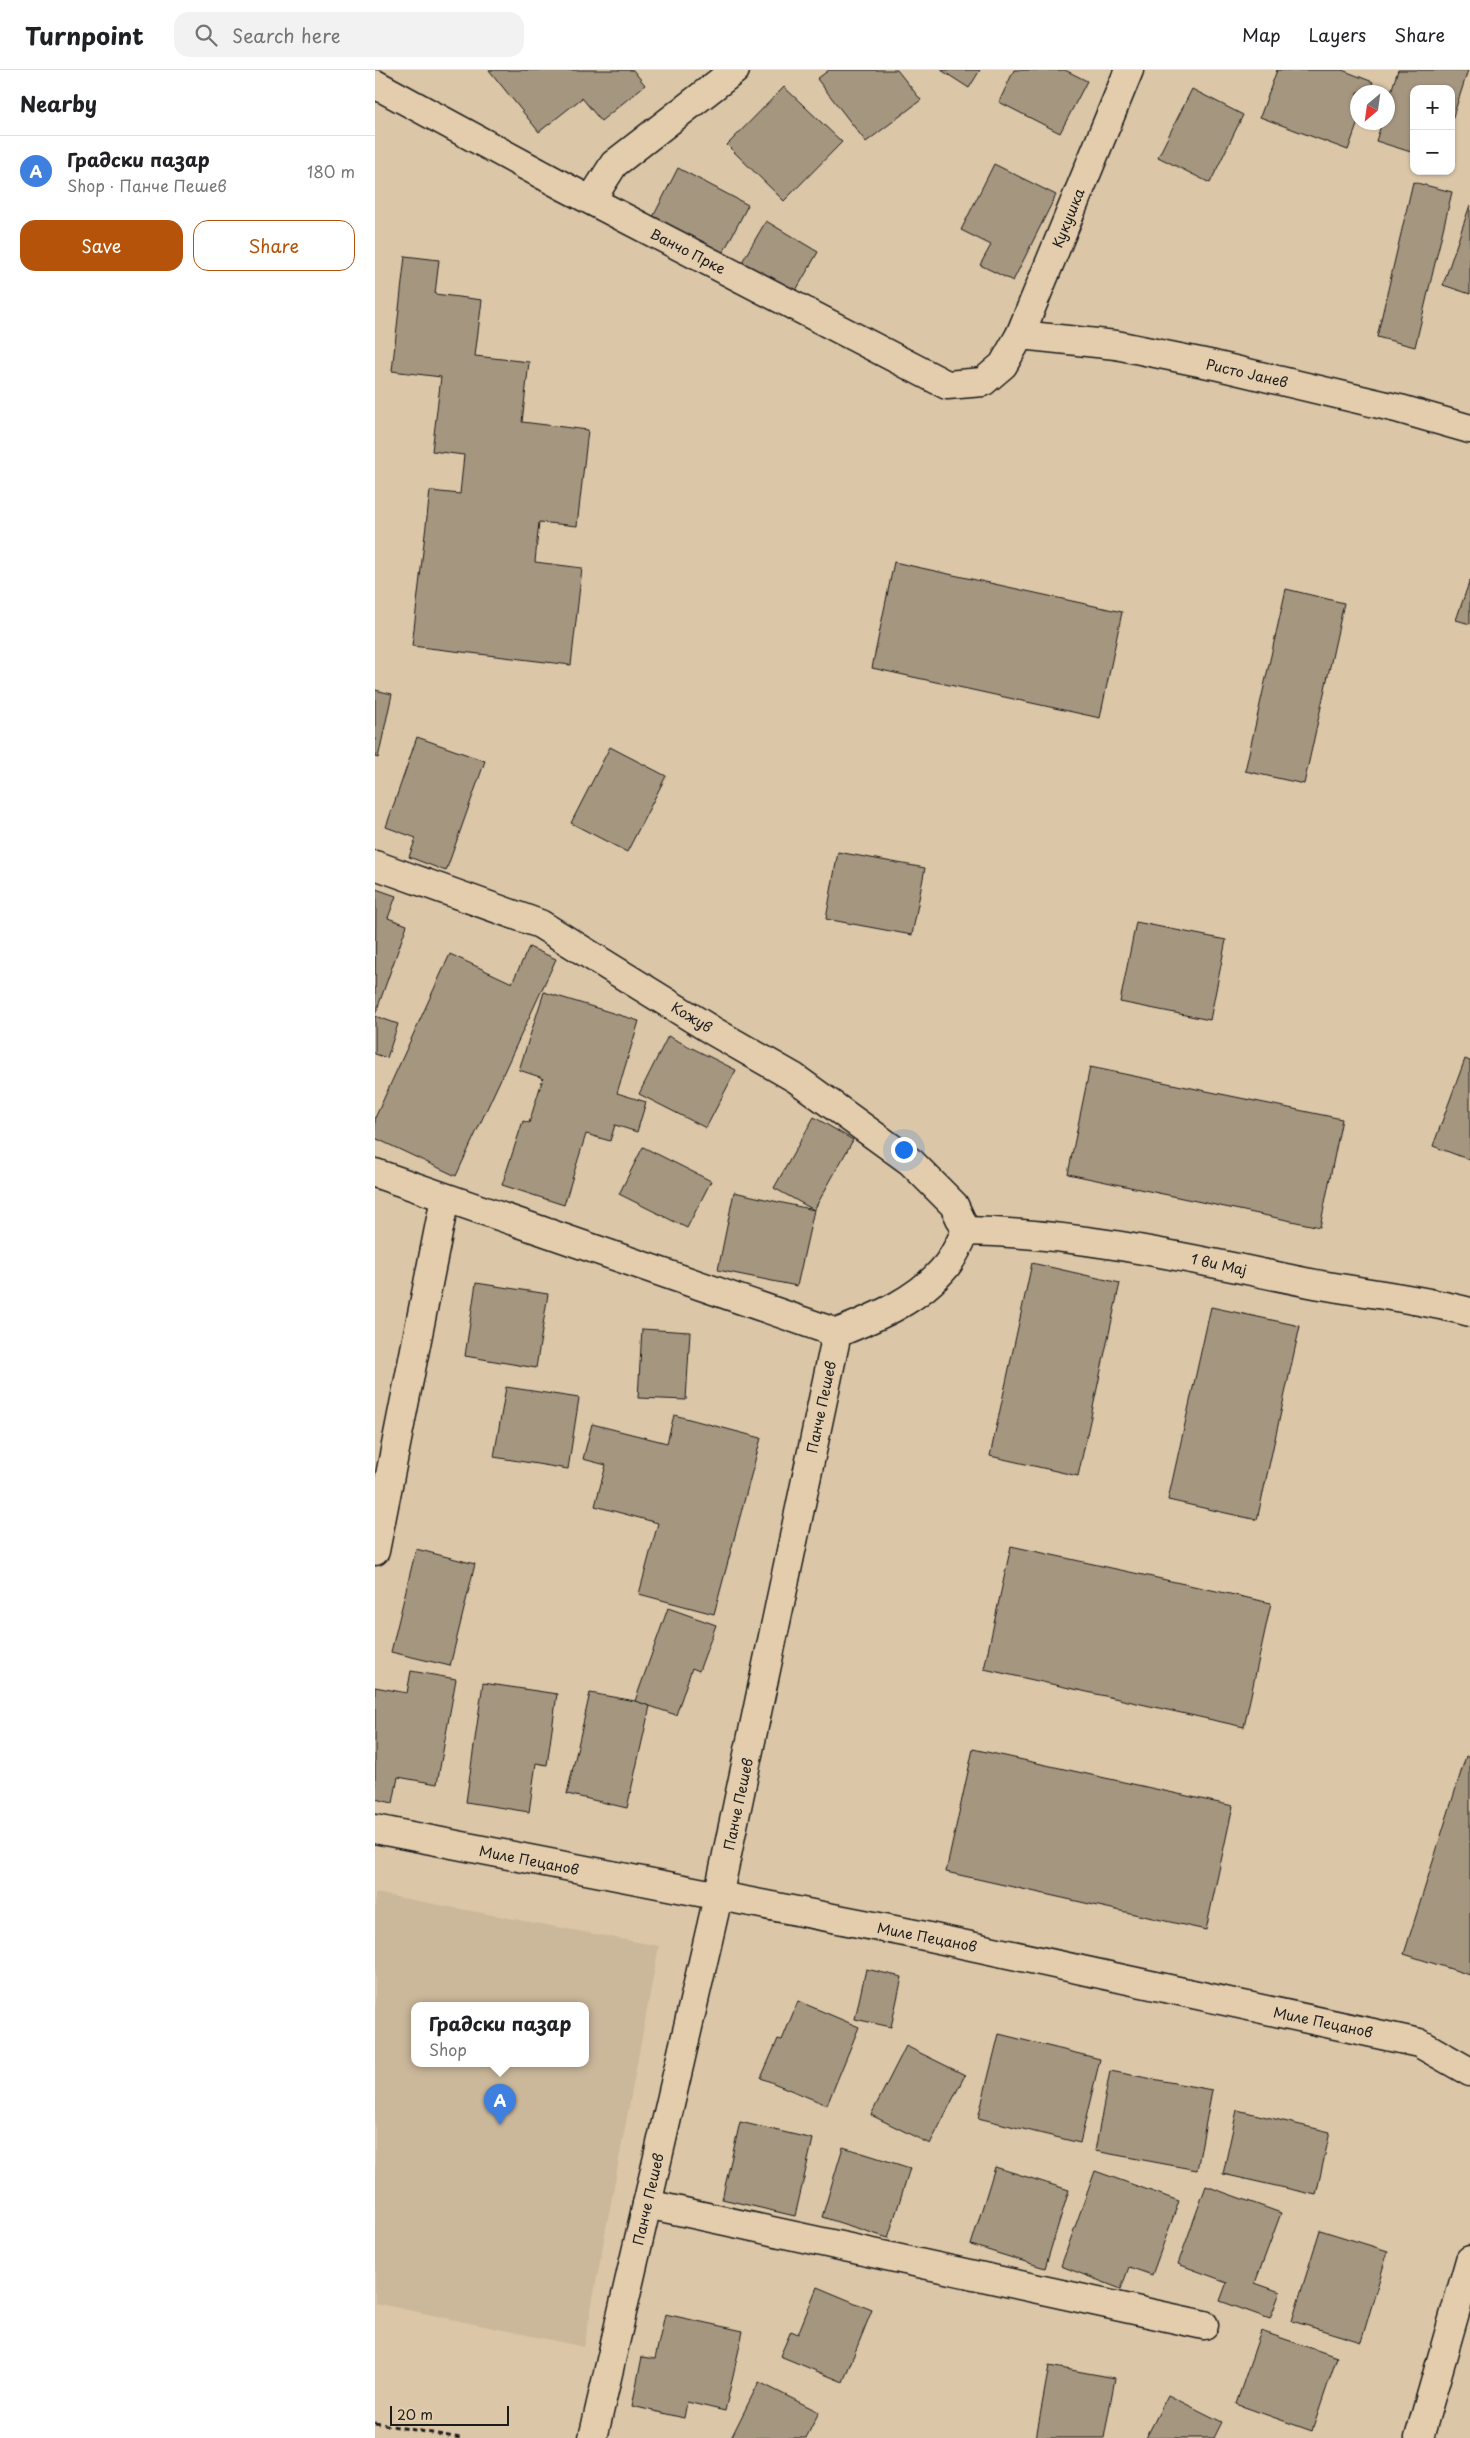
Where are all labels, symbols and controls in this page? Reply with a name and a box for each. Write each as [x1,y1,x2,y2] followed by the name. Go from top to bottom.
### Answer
[174,12,524,57] search box
[25,17,144,53] text: Turnpoint
[192,21,220,49] icon: search
[232,21,341,49] text: Search here
[1242,21,1281,48] text: Map
[1309,21,1366,48] text: Layers
[1394,21,1445,48] text: Share
[1350,85,1395,130] north arrow
[1410,85,1455,175] map controls
[1410,85,1455,130] button: +
[20,87,97,119] text: Nearby
[1410,130,1455,175] button: −
[67,145,210,173] text: Градски пазар
[30,159,42,183] text: A
[307,159,355,183] text: 180 m
[67,173,227,197] text: Shop · Панче Пешев
[1047,185,1090,251] street label: Кукушка
[20,220,183,271] button: Save
[193,220,355,271] button: Share
[647,223,730,279] street label: Ванчо Прке
[1204,353,1290,393] street label: Ристо Јанев
[668,997,716,1037] street label: Кожув
[891,1137,917,1163] your location
[1189,1248,1249,1280] street label: 1 ви Мај
[801,1359,841,1455] street label: Панче Пешев
[718,1756,758,1852] street label: Панче Пешев
[477,1840,581,1880] street label: Миле Пецанов
[875,1917,979,1957] street label: Миле Пецанов
[1271,2001,1375,2043] street label: Миле Пецанов
[411,2002,589,2067] popup
[429,2009,571,2037] text: Градски пазар
[429,2037,467,2061] text: Shop
[484,2084,516,2125] pin: A
[627,2151,669,2247] street label: Панче Пешев
[390,2403,509,2426] scale bar
[397,2404,433,2425] text: 20 m

